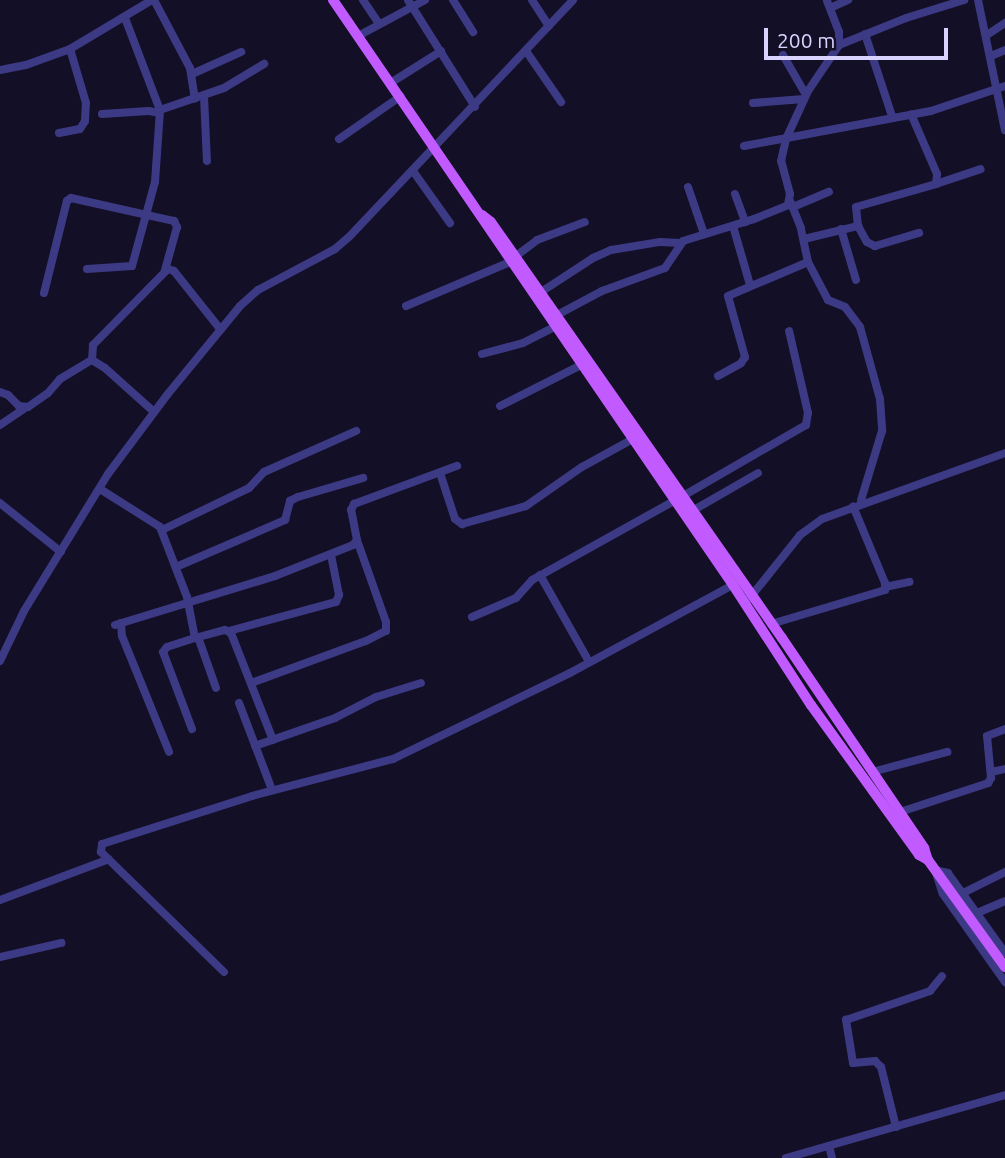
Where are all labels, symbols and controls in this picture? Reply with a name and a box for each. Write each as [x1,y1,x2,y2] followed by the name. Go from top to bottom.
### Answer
[767,14,951,58] scale bar
[777,28,835,52] text: 200 m

